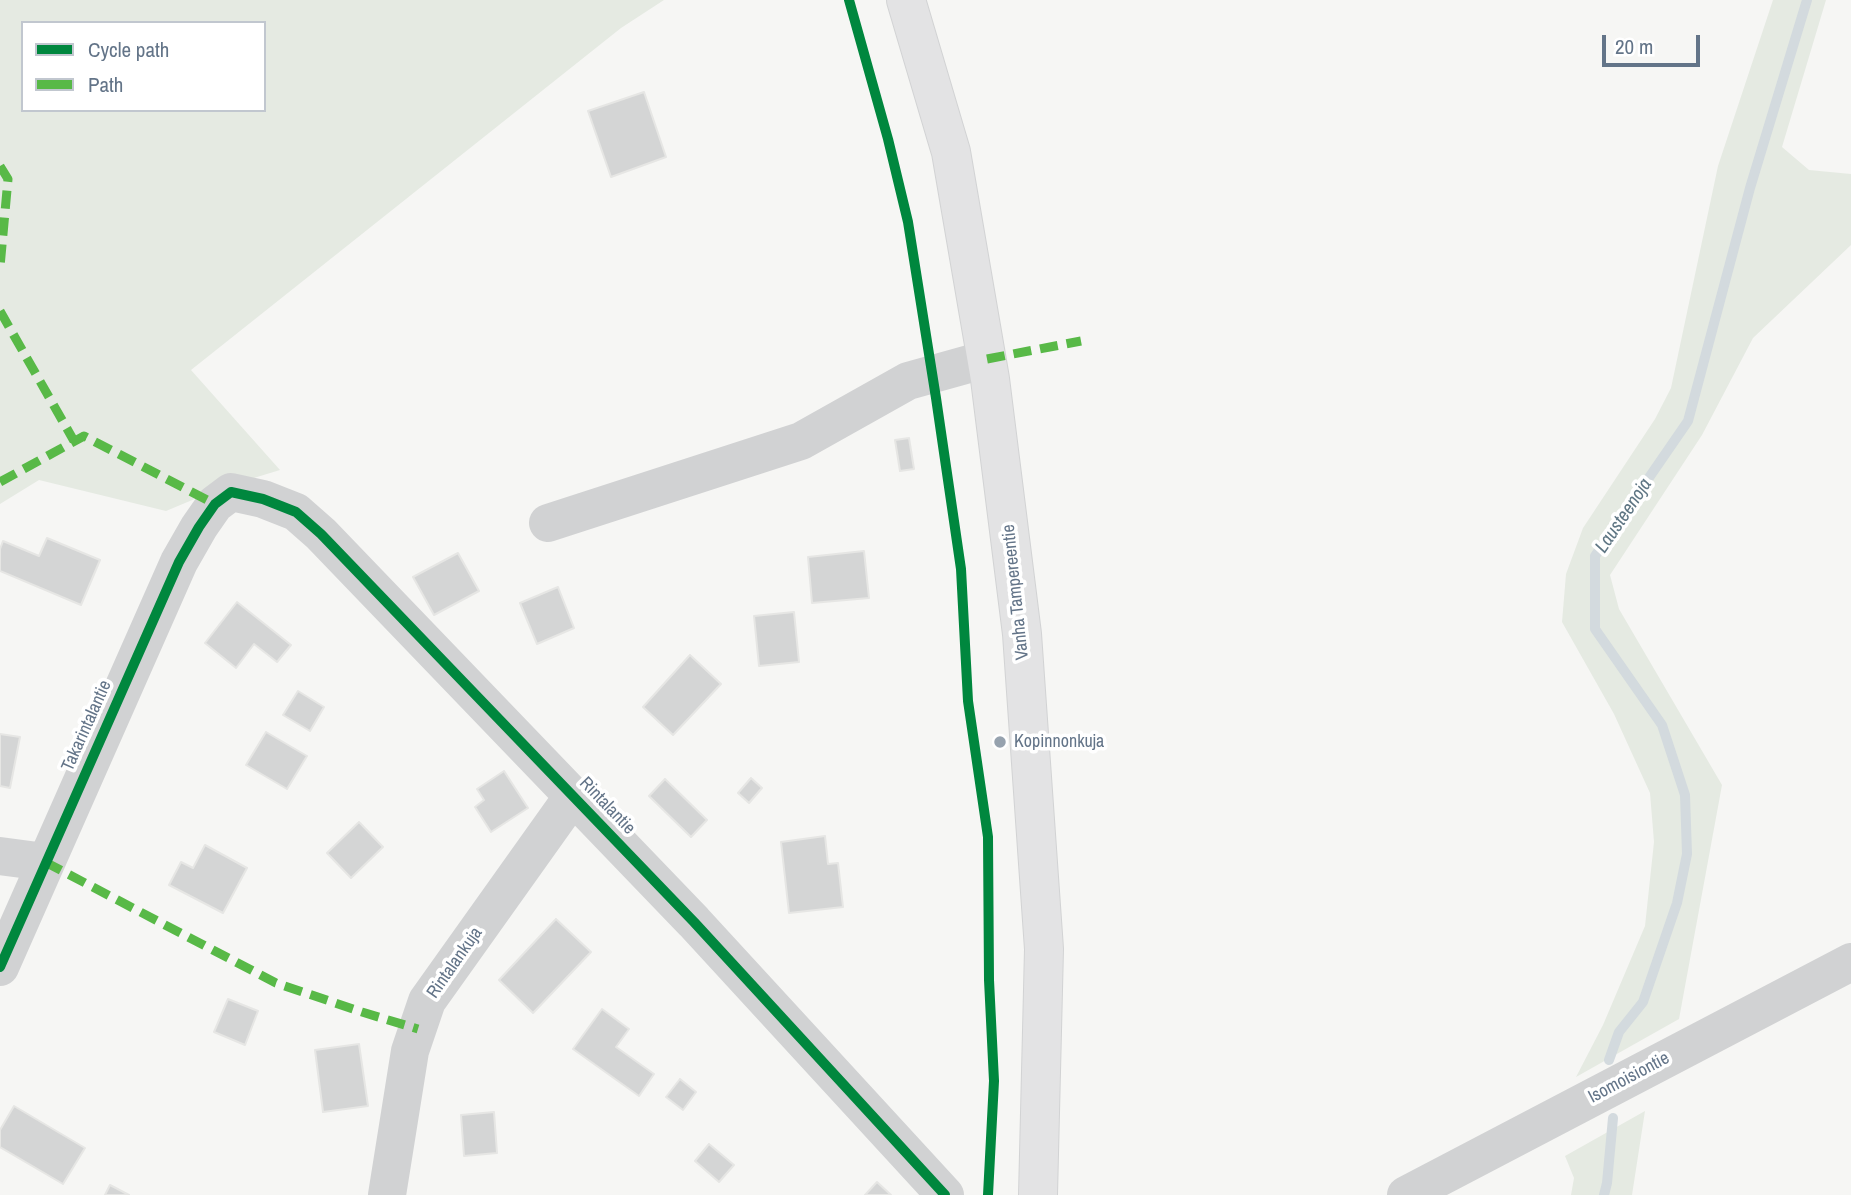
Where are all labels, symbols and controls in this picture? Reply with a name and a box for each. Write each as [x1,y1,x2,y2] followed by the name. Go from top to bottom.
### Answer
[21,21,266,112] legend
[1606,21,1704,65] scale bar
[1615,32,1653,61] text: 20 m
[88,35,169,64] text: Cycle path
[88,70,123,99] text: Path
[1591,474,1657,558] water label: Lausteenoja
[998,523,1034,661] street label: Vanha Tampereentie
[57,677,117,775] street label: Takarintalantie
[1014,731,1104,753] place label: Kopinnonkuja
[992,734,1008,750] marker: Kopinnonkuja
[574,773,640,839] street label: Rintalantie
[423,923,487,1003] street label: Rintalankuja
[1585,1048,1673,1108] street label: Isomoisiontie

